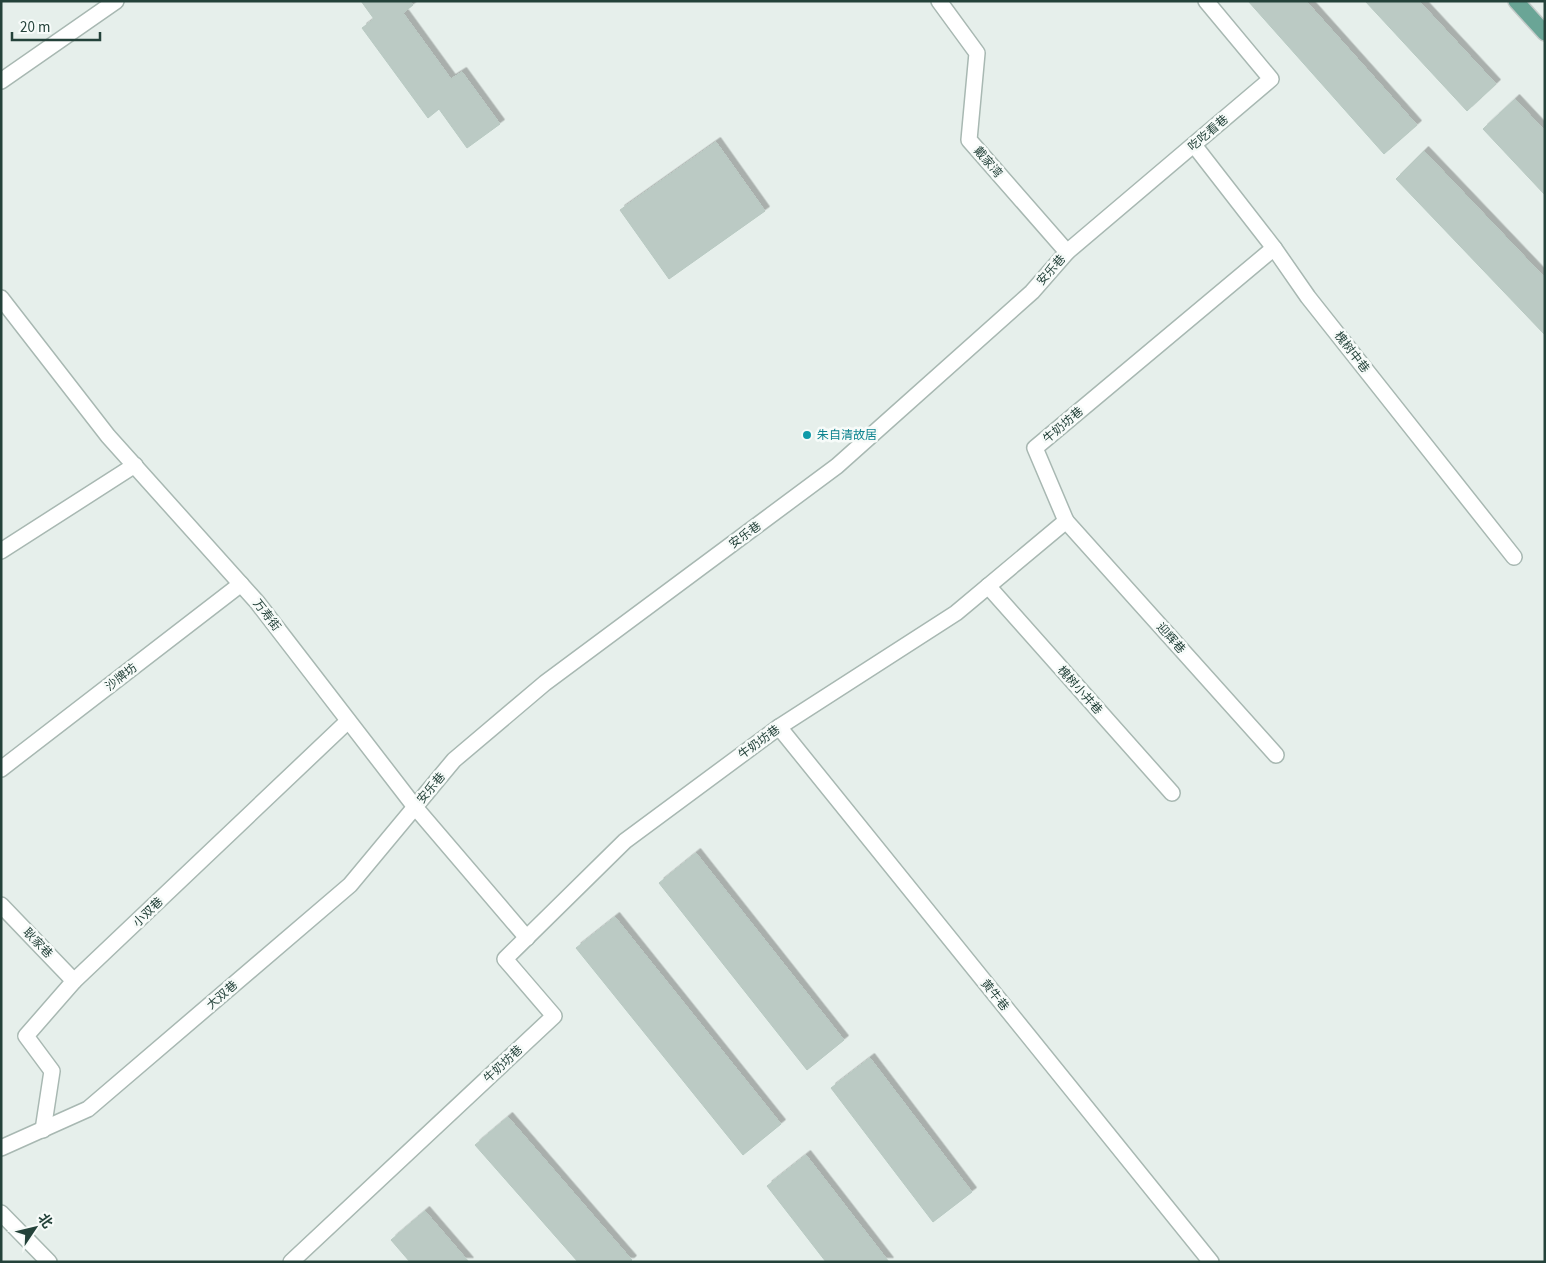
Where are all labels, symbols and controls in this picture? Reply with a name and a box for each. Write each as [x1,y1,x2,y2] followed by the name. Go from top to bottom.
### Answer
[12,10,100,42] scale bar
[20,17,50,38] text: 20 m
[1184,111,1232,155] street label: 吃吃看巷
[969,143,1006,181] street label: 戴家湾
[1033,251,1070,289] street label: 安乐巷
[1330,328,1373,376] street label: 槐树中巷
[1039,403,1087,447] street label: 牛奶坊巷
[817,427,877,444] place label: 朱自清故居
[801,429,813,441] marker: 朱自清故居
[726,518,765,553] street label: 安乐巷
[249,596,284,635] street label: 万寿街
[1152,619,1189,657] street label: 迎辉巷
[102,660,141,695] street label: 沙牌坊
[1053,662,1106,718] street label: 槐树小井巷
[735,721,784,763] street label: 牛奶坊巷
[413,769,449,808] street label: 安乐巷
[129,894,167,931] street label: 小双巷
[19,924,56,962] street label: 耿家巷
[977,976,1013,1015] street label: 黄牛巷
[203,977,241,1014] street label: 大双巷
[480,1042,527,1087] street label: 牛奶坊巷
[10,1203,60,1253] north arrow
[33,1210,57,1233] text: 北

